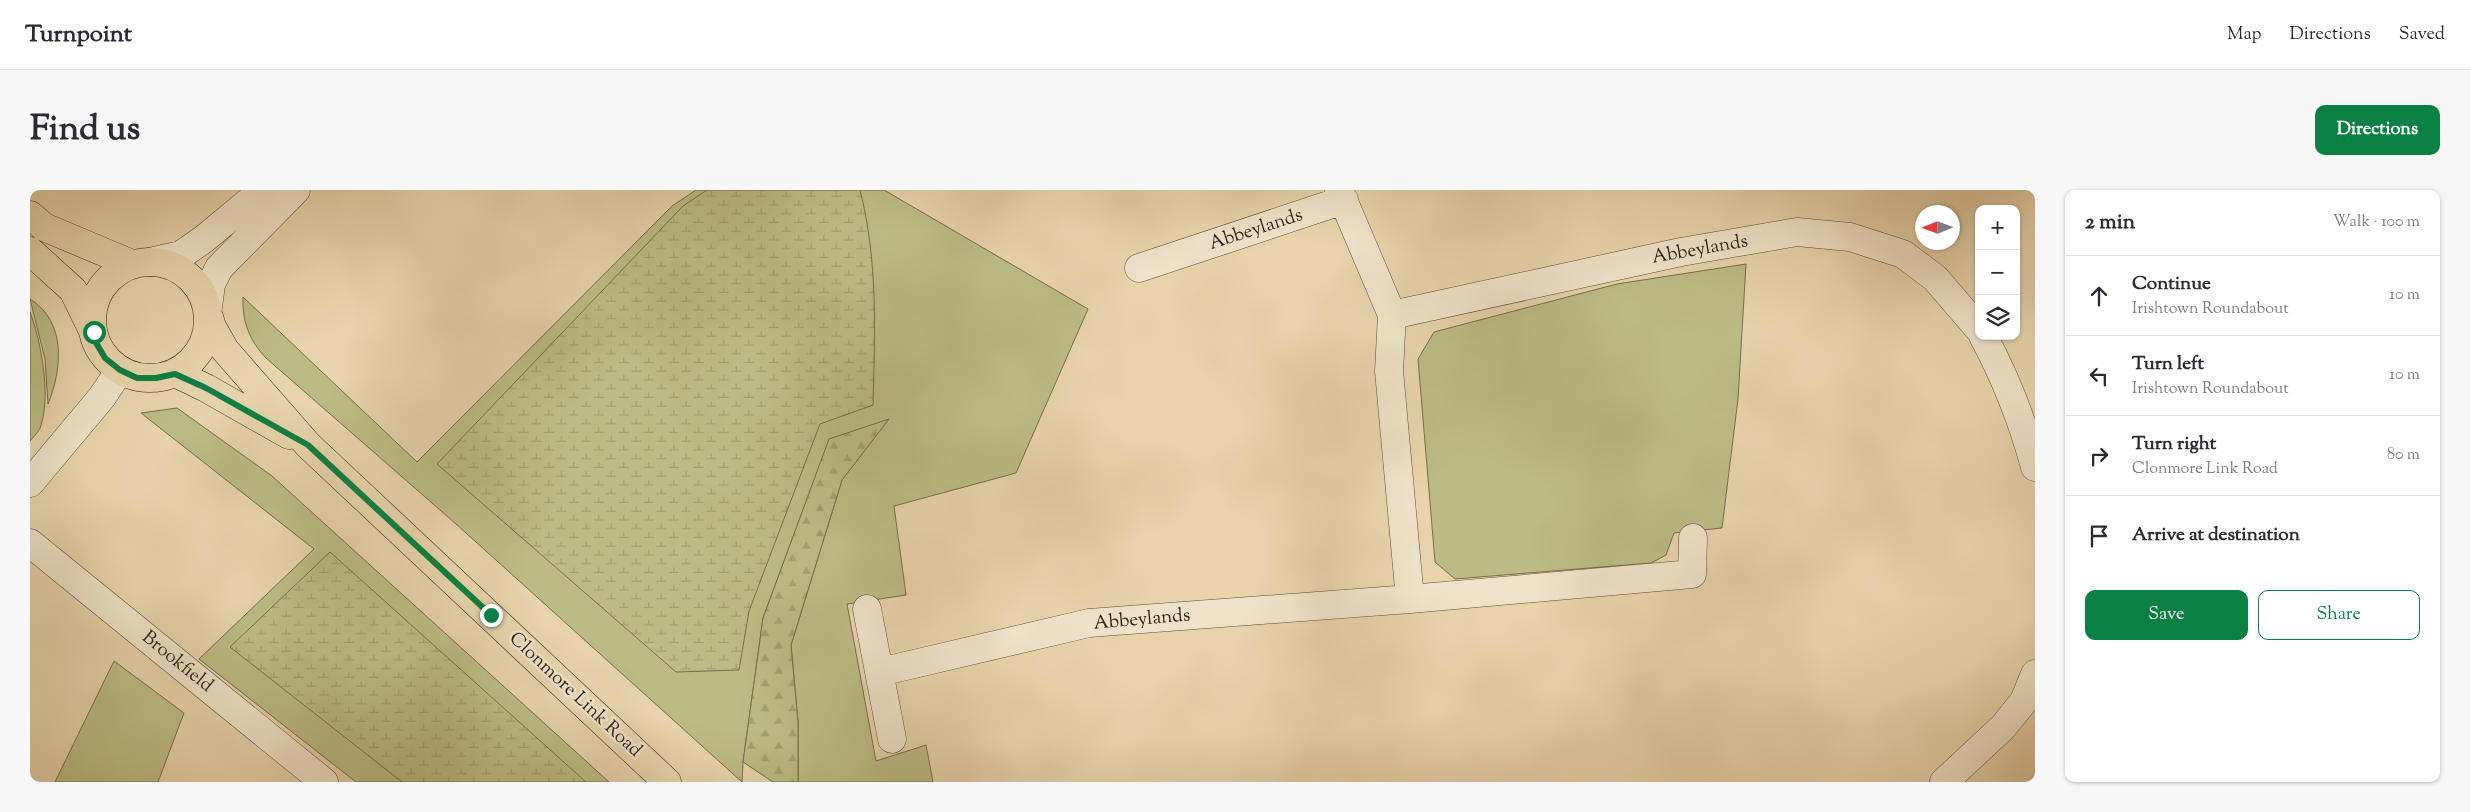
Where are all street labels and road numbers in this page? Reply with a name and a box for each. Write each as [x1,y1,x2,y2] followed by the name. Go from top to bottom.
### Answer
[1206,202,1306,258] street label: Abbeylands
[1650,228,1750,272] street label: Abbeylands
[1092,602,1192,638] street label: Abbeylands
[135,625,219,699] street label: Brookfield
[502,626,648,764] street label: Clonmore Link Road

